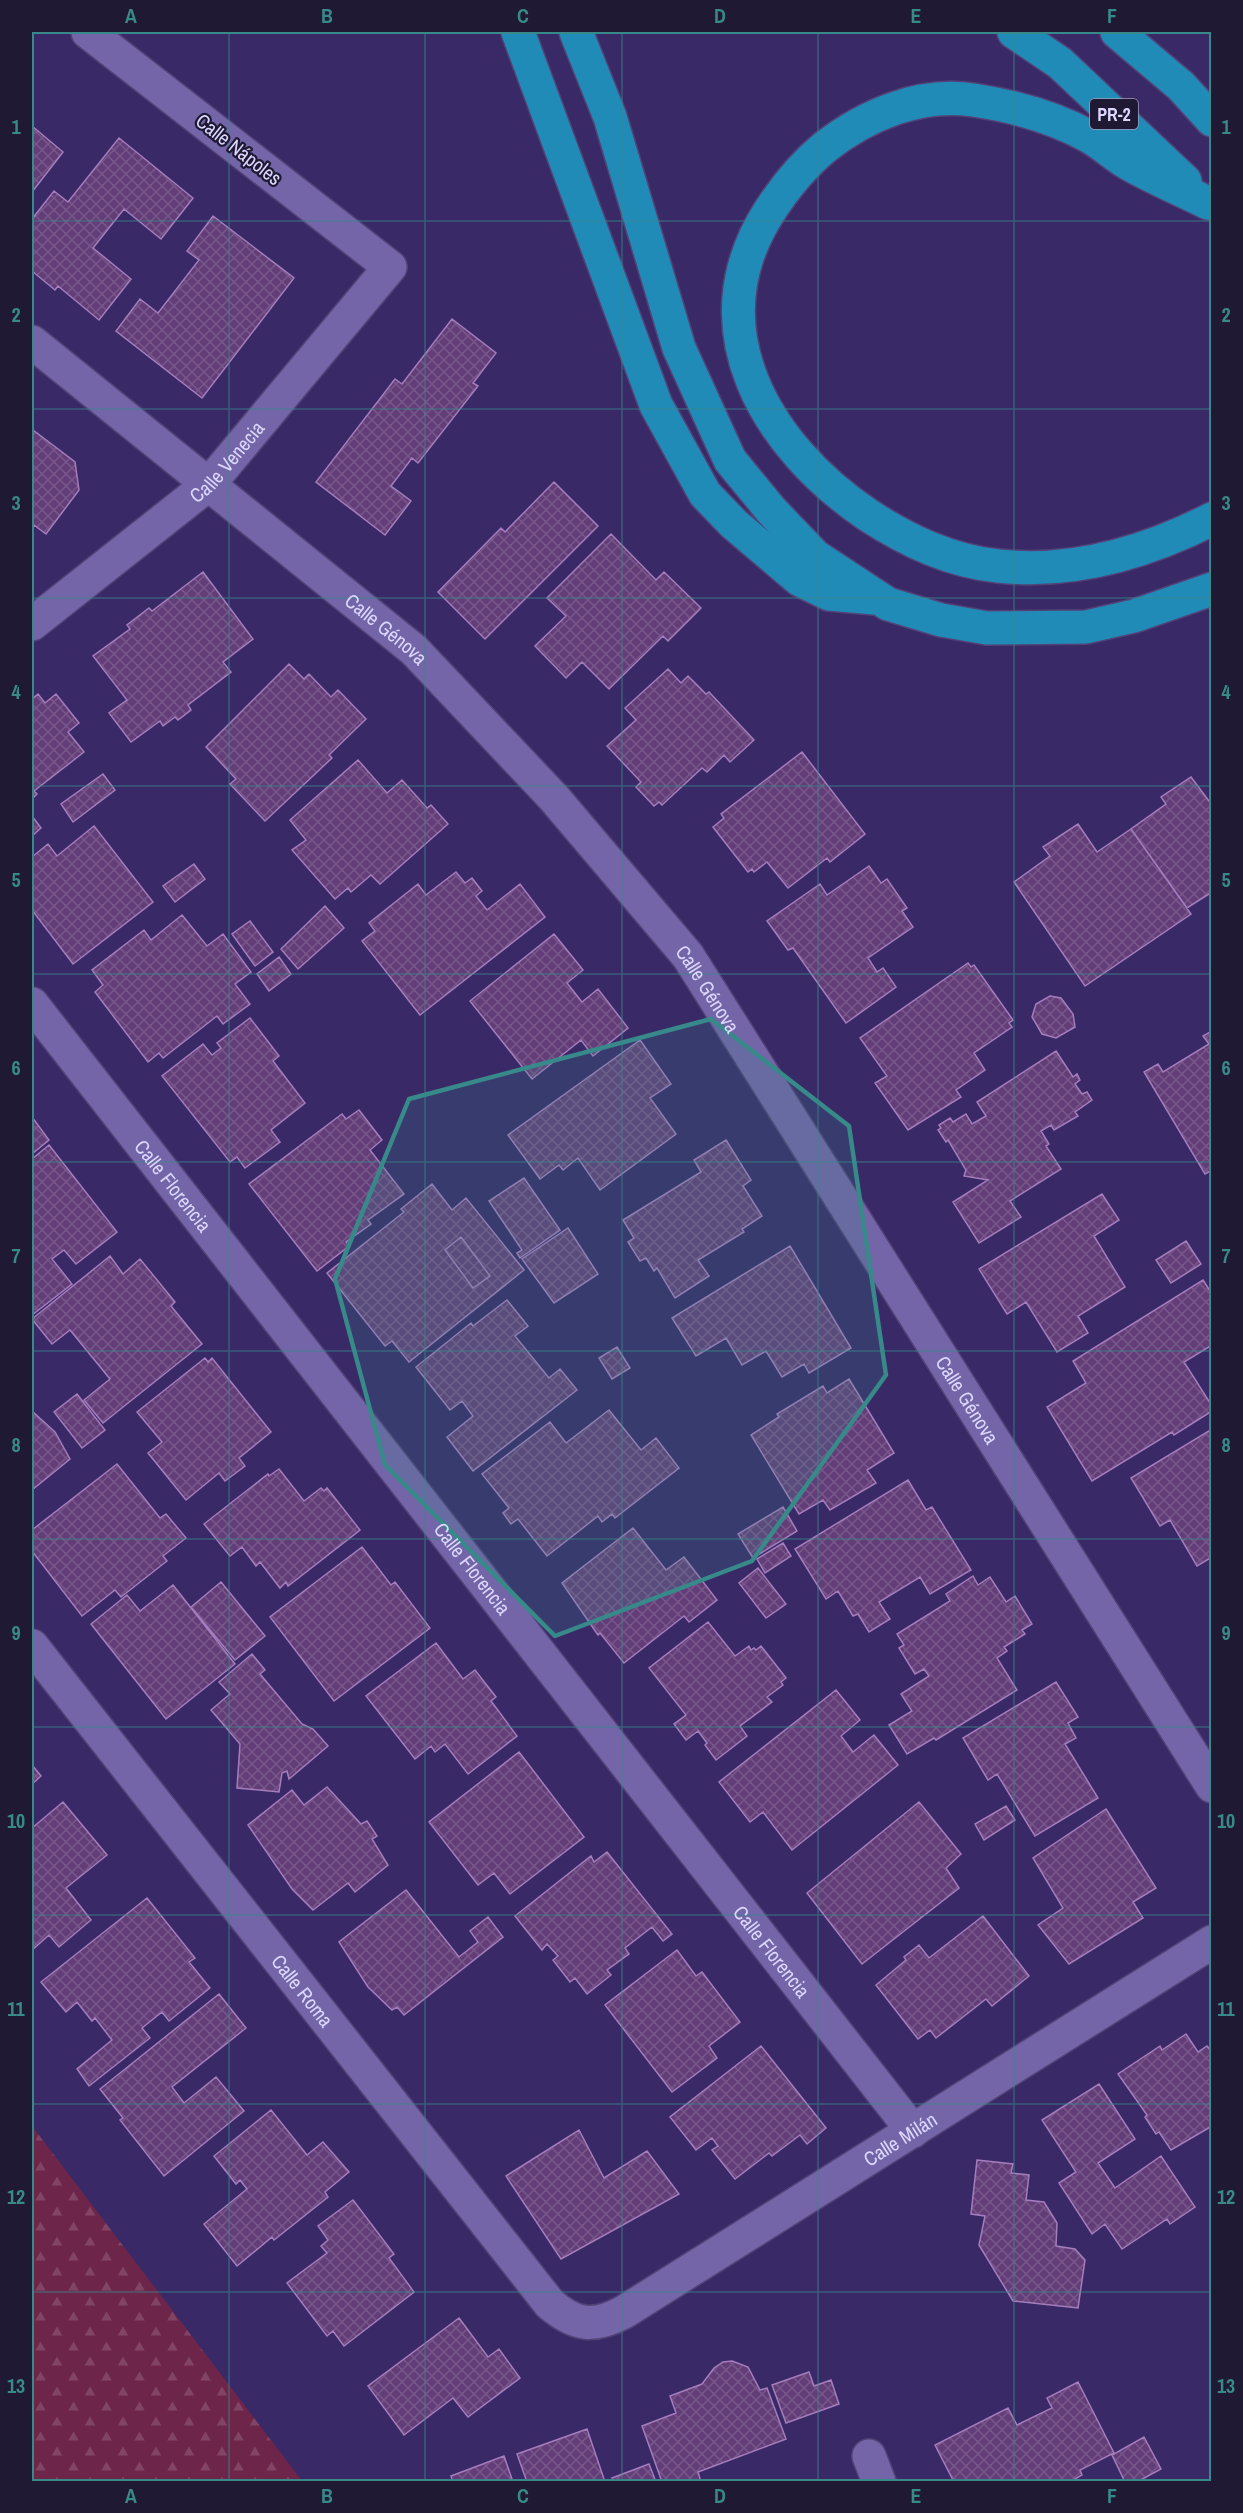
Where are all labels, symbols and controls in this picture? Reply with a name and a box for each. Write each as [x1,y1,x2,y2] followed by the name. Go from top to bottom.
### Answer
[125,2,137,29] text: A
[321,2,333,29] text: B
[517,2,529,29] text: C
[714,2,726,29] text: D
[911,2,922,29] text: E
[1107,2,1117,29] text: F
[1090,99,1138,129] road number: PR-2
[190,107,288,191] street label: Calle Nápoles
[11,113,21,140] text: 1
[1221,113,1231,140] text: 1
[11,301,21,328] text: 2
[1221,301,1231,328] text: 2
[183,415,270,508] street label: Calle Venecia
[11,489,21,516] text: 3
[1221,489,1231,516] text: 3
[340,587,434,670] street label: Calle Génova
[11,678,21,705] text: 4
[1221,678,1231,705] text: 4
[11,866,21,893] text: 5
[1221,866,1231,893] text: 5
[670,939,746,1038] street label: Calle Génova
[11,1054,21,1081] text: 6
[1221,1054,1231,1081] text: 6
[129,1133,218,1237] street label: Calle Florencia
[11,1242,21,1269] text: 7
[1221,1242,1231,1269] text: 7
[930,1350,1006,1449] street label: Calle Génova
[11,1431,21,1458] text: 8
[1221,1431,1231,1458] text: 8
[428,1516,518,1620] street label: Calle Florencia
[11,1619,21,1646] text: 9
[1221,1619,1231,1646] text: 9
[7,1807,25,1834] text: 10
[1217,1807,1235,1834] text: 10
[728,1899,817,2003] street label: Calle Florencia
[266,1948,340,2032] street label: Calle Roma
[7,1995,26,2022] text: 11
[1217,1995,1236,2022] text: 11
[858,2105,942,2172] street label: Calle Milán
[7,2183,25,2210] text: 12
[1217,2183,1235,2210] text: 12
[7,2372,25,2399] text: 13
[1217,2372,1235,2399] text: 13
[125,2482,137,2509] text: A
[321,2482,333,2509] text: B
[517,2482,529,2509] text: C
[714,2482,726,2509] text: D
[911,2482,922,2509] text: E
[1107,2482,1117,2509] text: F

